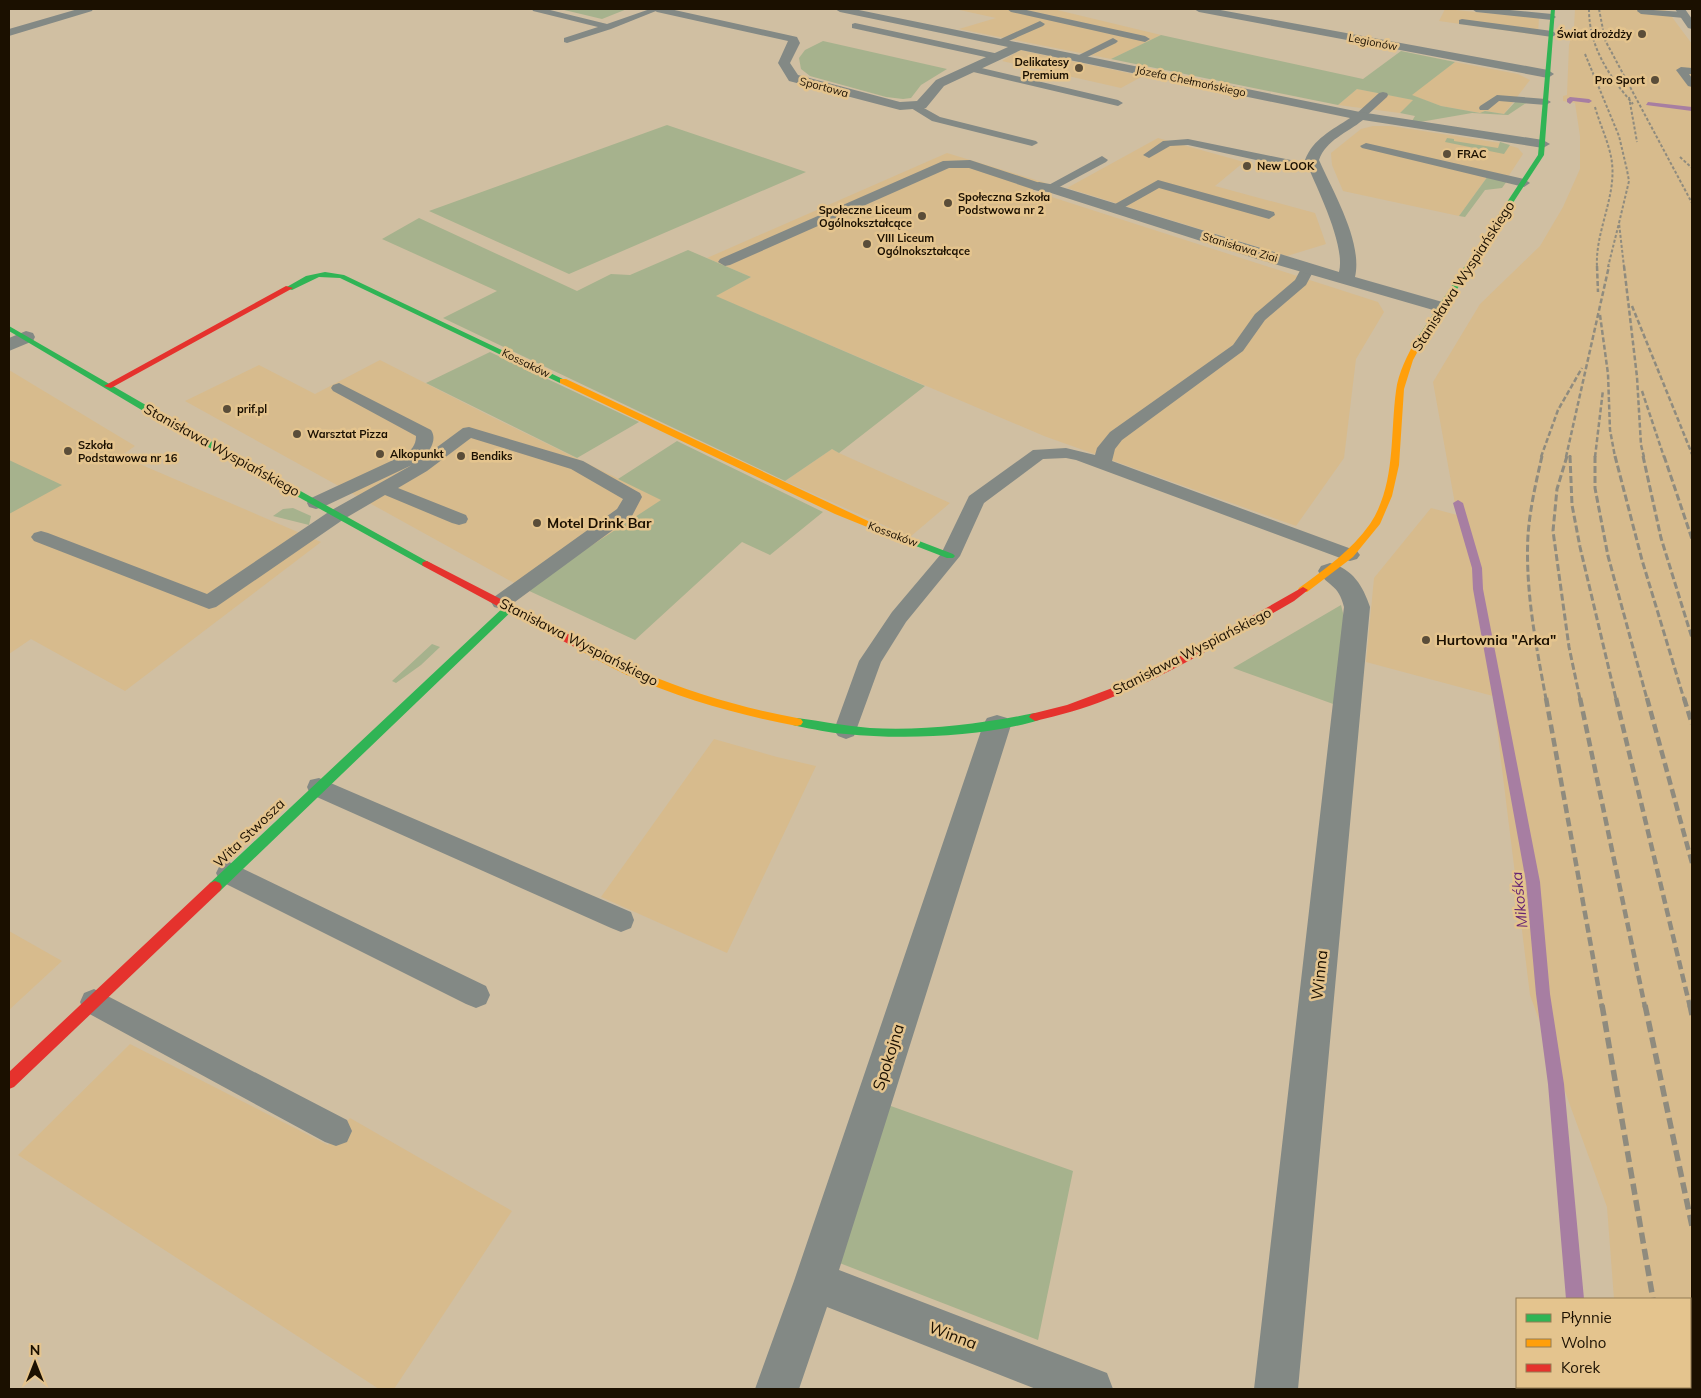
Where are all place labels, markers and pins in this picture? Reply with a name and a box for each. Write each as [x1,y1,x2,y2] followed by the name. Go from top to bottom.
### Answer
[1557,27,1632,41] place label: Świat drożdży
[1636,28,1648,40] marker: Świat drożdży
[1014,55,1069,82] place label: Delikatesy Premium
[1073,62,1085,74] marker: Delikatesy Premium
[1595,73,1645,87] place label: Pro Sport
[1649,74,1661,86] marker: Pro Sport
[1457,147,1487,161] place label: FRAC
[1441,148,1453,160] marker: FRAC
[1257,159,1315,173] place label: New LOOK
[1241,160,1253,172] marker: New LOOK
[958,190,1050,217] place label: Społeczna Szkoła Podstwowa nr 2
[942,197,954,209] marker: Społeczna Szkoła Podstwowa nr 2
[819,203,912,230] place label: Społeczne Liceum Ogólnokształcące
[916,210,928,222] marker: Społeczne Liceum Ogólnokształcące
[876,231,970,258] place label: VIII Liceum Ogólnokształcące
[861,238,873,250] marker: VIII Liceum Ogólnokształcące
[237,402,267,416] place label: prif.pl
[221,403,233,415] marker: prif.pl
[307,427,388,441] place label: Warsztat Pizza
[291,428,303,440] marker: Warsztat Pizza
[78,438,178,465] place label: Szkoła Podstawowa nr 16
[62,445,74,457] marker: Szkoła Podstawowa nr 16
[390,447,444,461] place label: Alkopunkt
[374,448,386,460] marker: Alkopunkt
[471,449,513,463] place label: Bendiks
[455,450,467,462] marker: Bendiks
[547,514,652,532] place label: Motel Drink Bar
[531,517,543,529] marker: Motel Drink Bar
[1436,631,1556,649] place label: Hurtownia "Arka"
[1420,634,1432,646] marker: Hurtownia "Arka"

